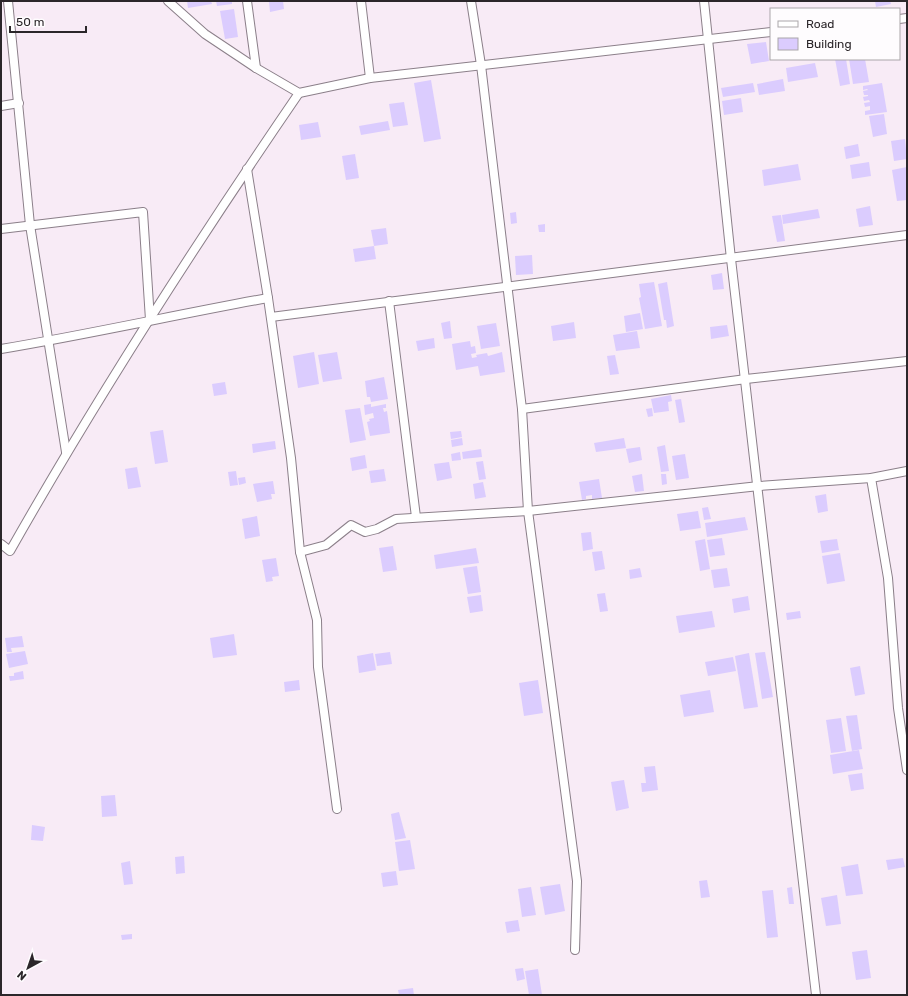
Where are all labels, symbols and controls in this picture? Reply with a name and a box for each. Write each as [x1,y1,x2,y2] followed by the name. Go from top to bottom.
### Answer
[10,8,86,34] scale bar
[770,8,900,60] legend
[16,15,44,29] text: 50 m
[806,17,834,31] text: Road
[806,37,852,51] text: Building
[8,948,48,988] north arrow
[15,968,29,983] text: N

